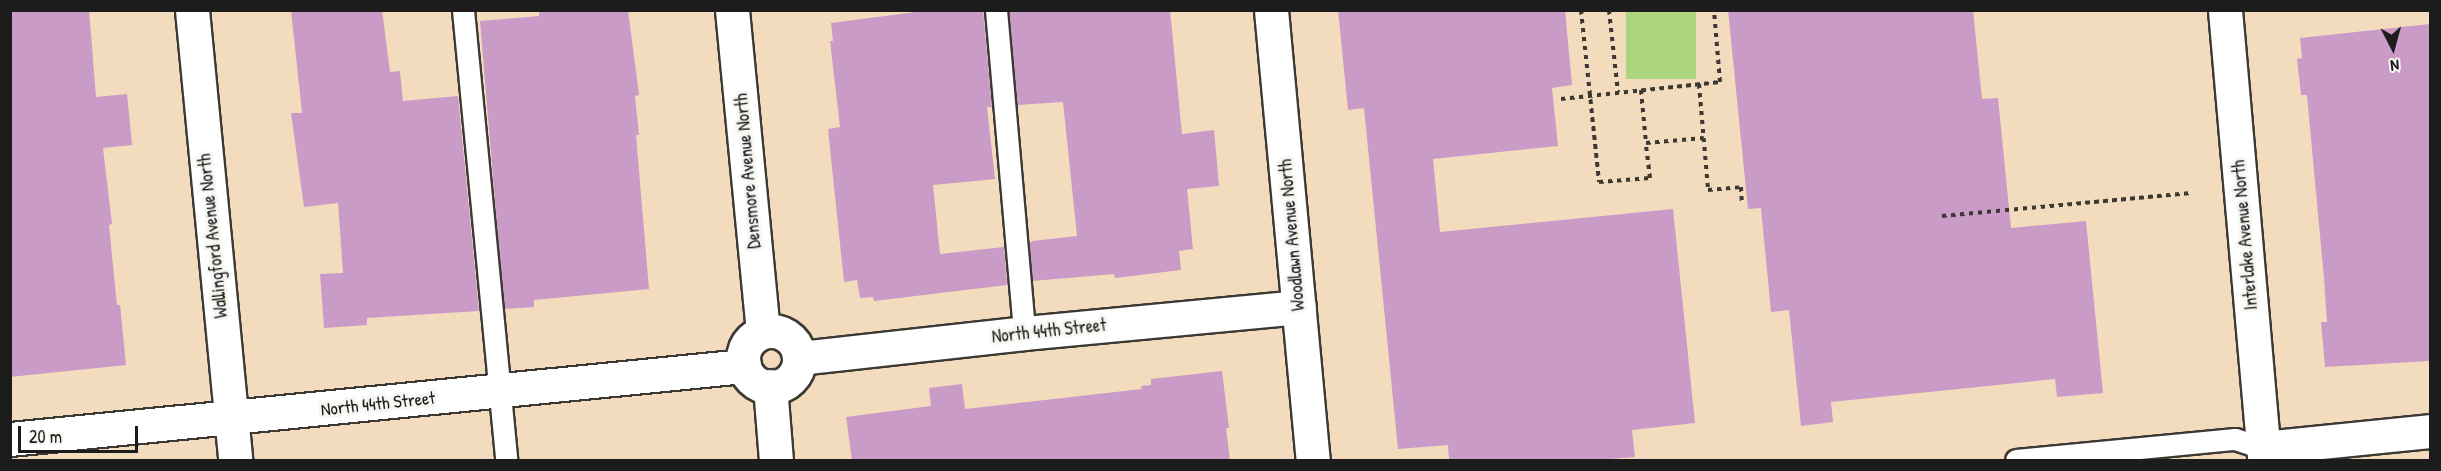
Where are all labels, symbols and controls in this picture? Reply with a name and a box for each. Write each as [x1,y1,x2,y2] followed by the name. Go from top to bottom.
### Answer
[2363,18,2423,78] north arrow
[2390,55,2400,77] text: N
[730,92,766,250] street label: Densmore Avenue North
[194,153,232,319] street label: Wallingford Avenue North
[1275,158,1309,312] street label: Woodlawn Avenue North
[2228,159,2262,311] street label: Interlake Avenue North
[991,314,1107,348] street label: North 44th Street
[320,387,436,421] street label: North 44th Street
[21,414,141,452] scale bar
[29,424,62,449] text: 20 m

